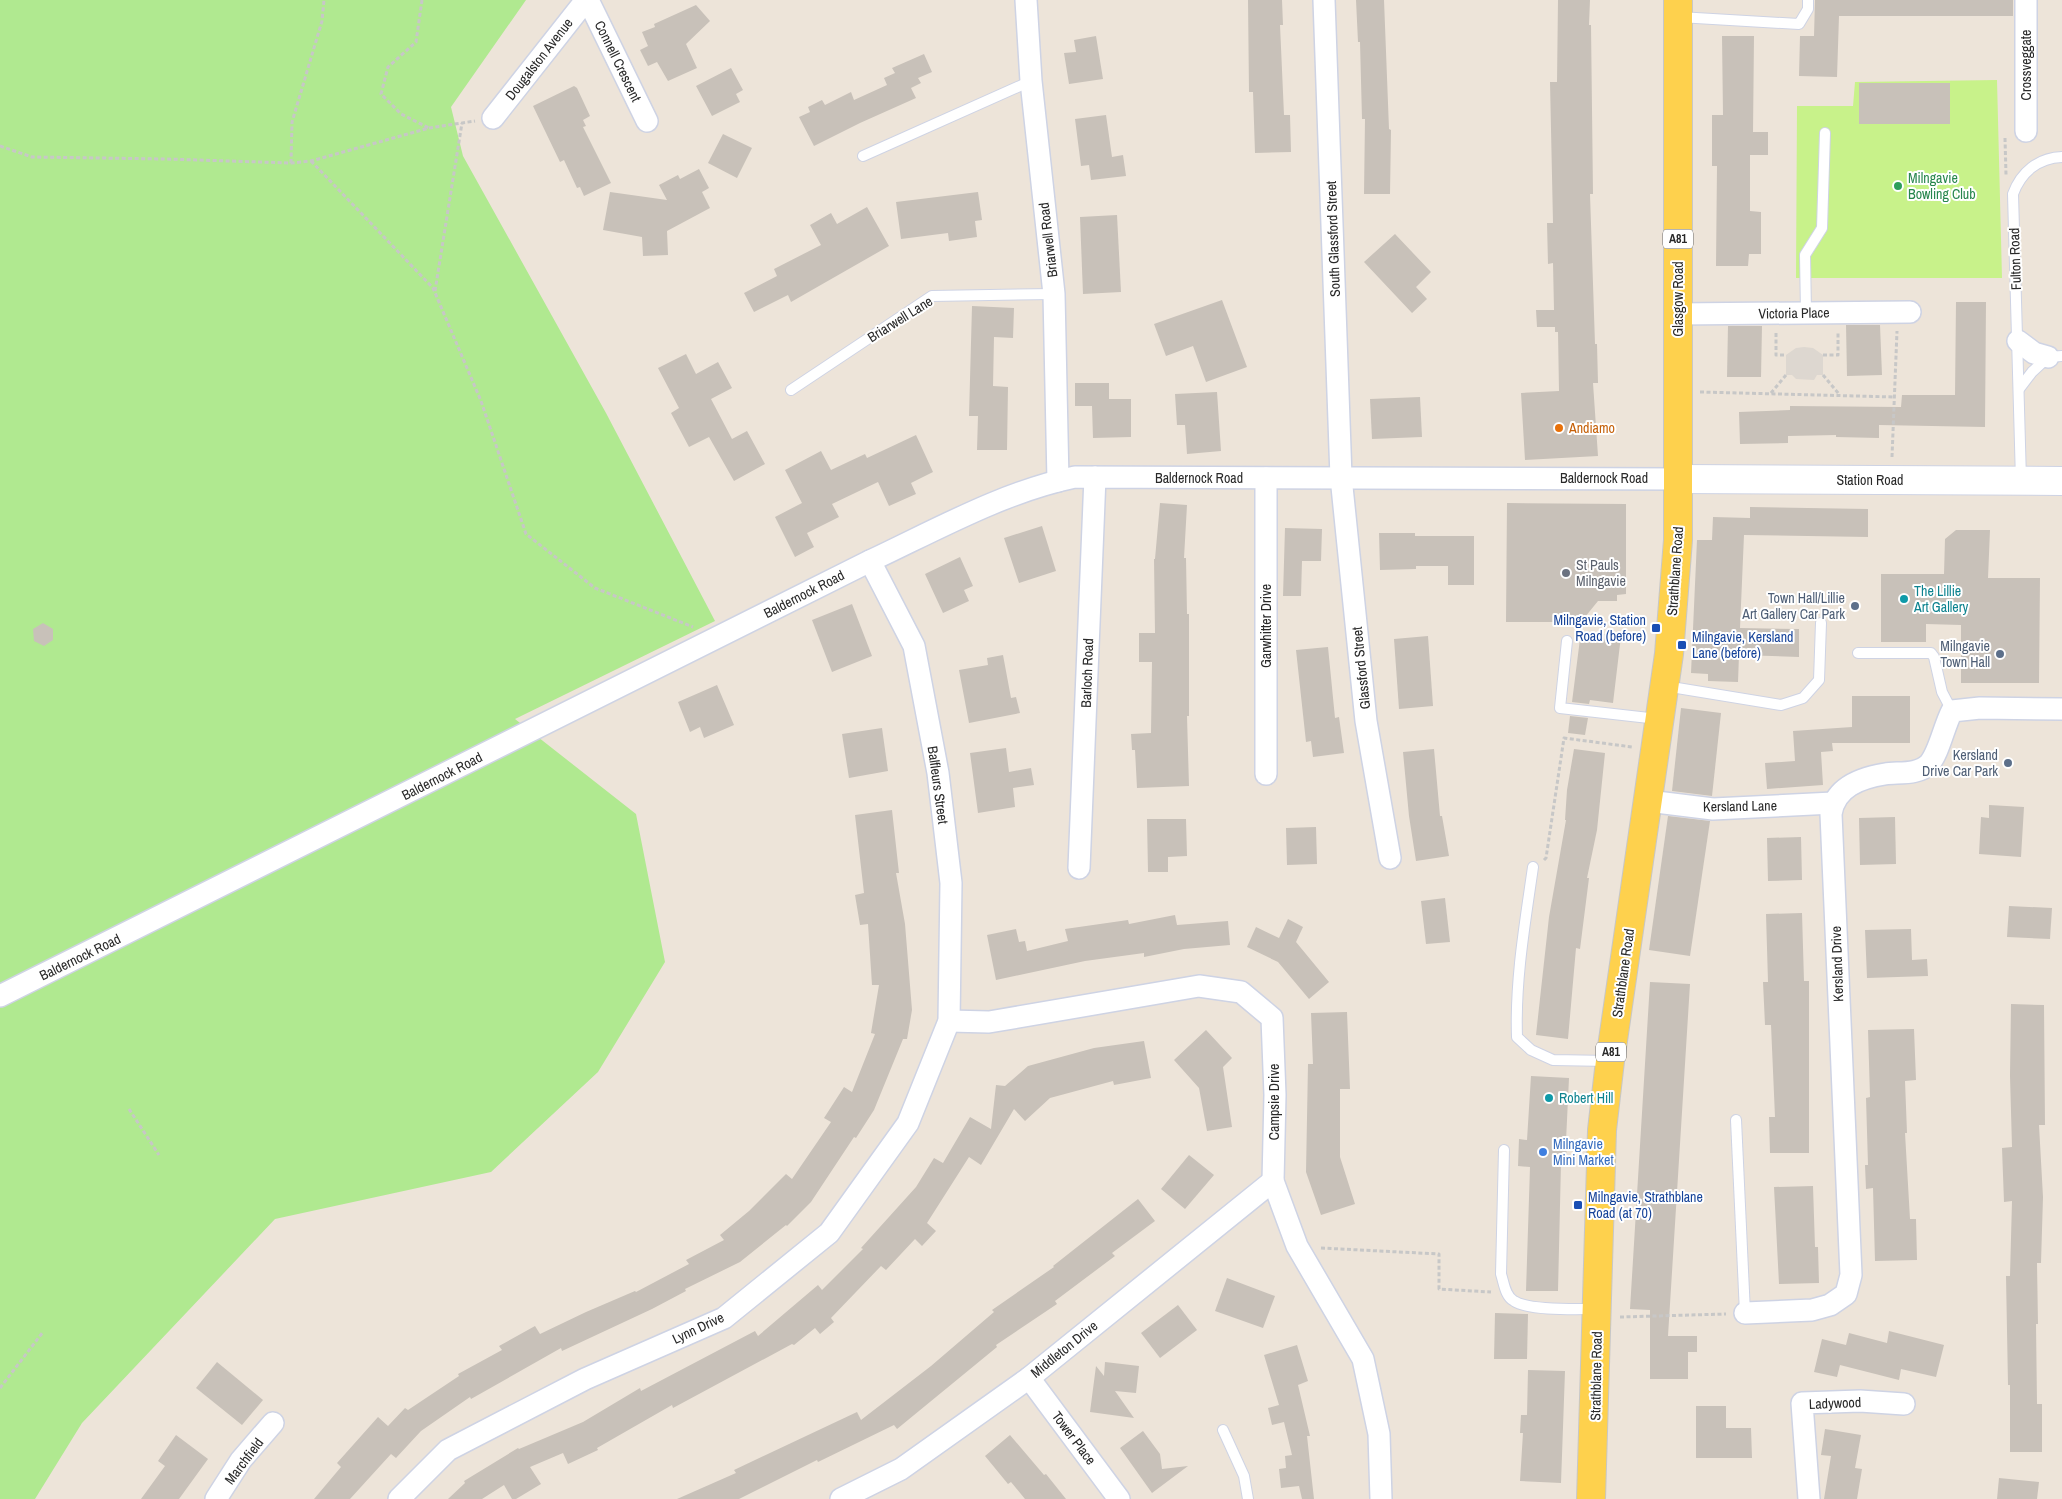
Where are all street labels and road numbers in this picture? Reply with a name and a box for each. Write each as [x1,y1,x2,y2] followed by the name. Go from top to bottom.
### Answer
[501,14,577,104] street label: Dougalston Avenue
[591,17,645,105] street label: Connell Crescent
[2017,30,2035,100] street label: Crossveggate
[1322,181,1344,297] street label: South Glassford Street
[1034,202,1062,278] street label: Briarwell Road
[2005,227,2025,291] street label: Fulton Road
[1663,230,1693,248] road number: A81
[1669,261,1687,337] street label: Glasgow Road
[864,292,936,346] street label: Briarwell Lane
[1758,303,1830,323] street label: Victoria Place
[1155,469,1243,487] street label: Baldernock Road
[1560,469,1648,487] street label: Baldernock Road
[1836,471,1904,489] street label: Station Road
[1663,526,1687,616] street label: Strathblane Road
[761,566,847,622] street label: Baldernock Road
[1257,584,1275,668] street label: Garwhitter Drive
[1348,626,1374,710] street label: Glassford Street
[1077,638,1097,708] street label: Barloch Road
[924,745,952,825] street label: Balfleurs Street
[399,748,485,804] street label: Baldernock Road
[1703,796,1777,816] street label: Kersland Lane
[1827,926,1847,1002] street label: Kersland Drive
[1608,928,1638,1018] street label: Strathblane Road
[36,930,124,984] street label: Baldernock Road
[1596,1042,1626,1062] road number: A81
[1265,1064,1283,1140] street label: Campsie Drive
[669,1308,727,1348] street label: Lynn Drive
[1027,1317,1101,1381] street label: Middleton Drive
[1586,1331,1606,1421] street label: Strathblane Road
[1809,1393,1861,1413] street label: Ladywood
[1048,1408,1100,1468] street label: Tower Place
[221,1434,267,1488] street label: Marchfield

